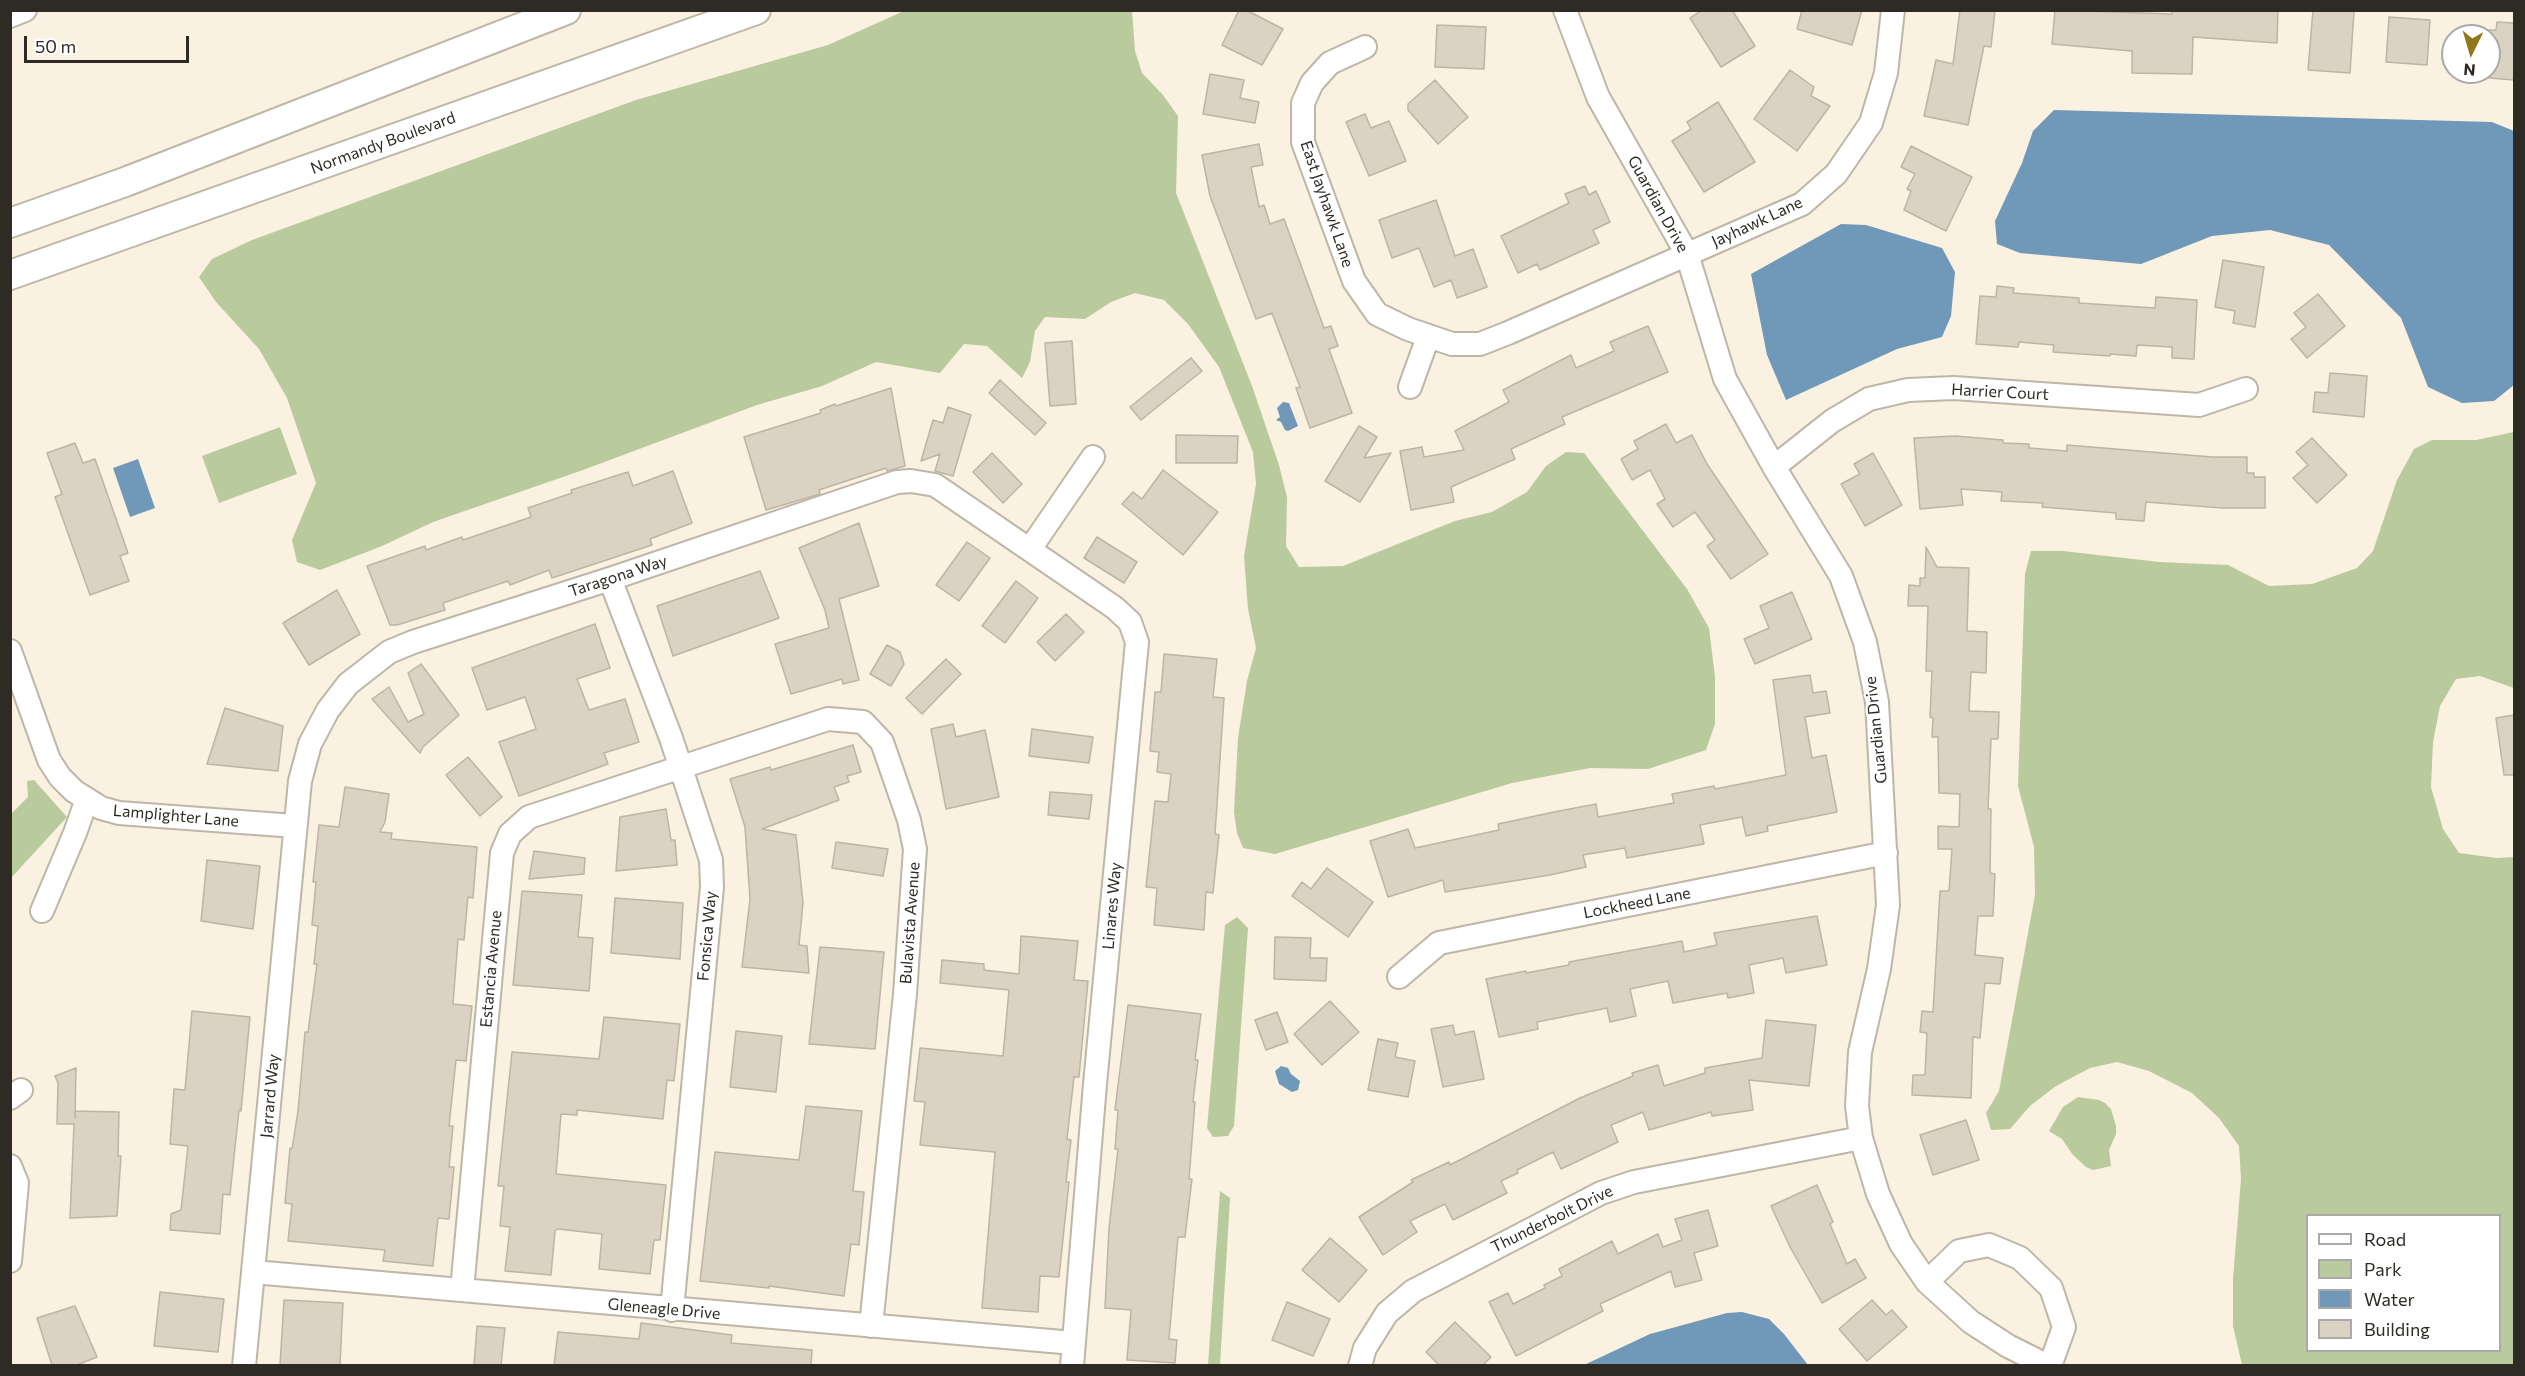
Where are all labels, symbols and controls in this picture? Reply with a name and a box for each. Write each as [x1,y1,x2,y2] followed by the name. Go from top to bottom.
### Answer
[27,24,192,62] scale bar
[2441,24,2501,84] north arrow
[35,35,76,57] text: 50 m
[2463,60,2476,80] text: N
[308,108,458,178] street label: Normandy Boulevard
[1296,138,1358,270] street label: East Jayhawk Lane
[1623,152,1693,256] street label: Guardian Drive
[1708,193,1806,251] street label: Jayhawk Lane
[1951,380,2049,404] street label: Harrier Court
[566,551,670,601] street label: Taragona Way
[1861,675,1891,785] street label: Guardian Drive
[112,801,240,831] street label: Lamplighter Lane
[896,861,924,985] street label: Bulavista Avenue
[1099,862,1125,950] street label: Linares Way
[1582,883,1692,923] street label: Lockheed Lane
[694,890,720,982] street label: Fonsica Way
[476,910,506,1028] street label: Estancia Avenue
[257,1053,283,1139] street label: Jarrard Way
[1488,1181,1616,1257] street label: Thunderbolt Drive
[2306,1214,2501,1352] legend
[2364,1228,2406,1250] text: Road
[2364,1258,2402,1280] text: Park
[2364,1288,2415,1310] text: Water
[607,1295,721,1323] street label: Gleneagle Drive
[2364,1318,2430,1340] text: Building

